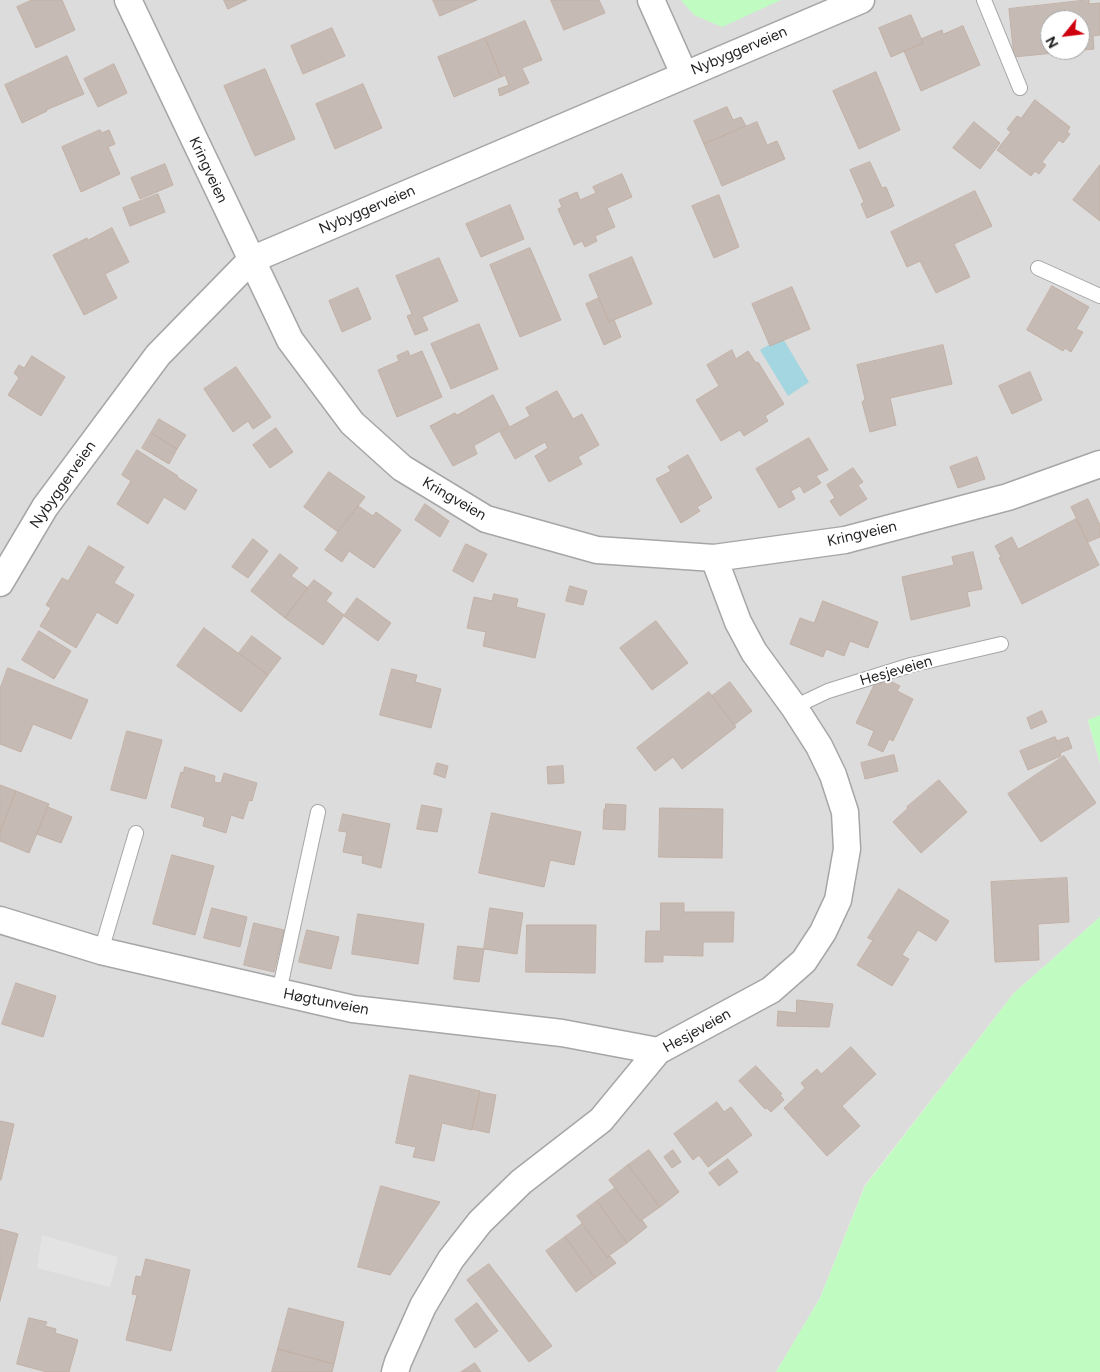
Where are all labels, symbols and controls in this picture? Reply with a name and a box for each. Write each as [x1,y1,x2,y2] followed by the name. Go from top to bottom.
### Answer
[1040,10,1090,60] north arrow
[688,23,790,79] street label: Nybyggerveien
[1042,33,1062,51] text: N
[185,134,231,206] street label: Kringveien
[316,182,418,238] street label: Nybyggerveien
[26,438,100,532] street label: Nybyggerveien
[419,474,489,524] street label: Kringveien
[826,517,898,551] street label: Kringveien
[858,652,934,690] street label: Hesjeveien
[282,985,370,1019] street label: Høgtunveien
[660,1005,734,1057] street label: Hesjeveien

